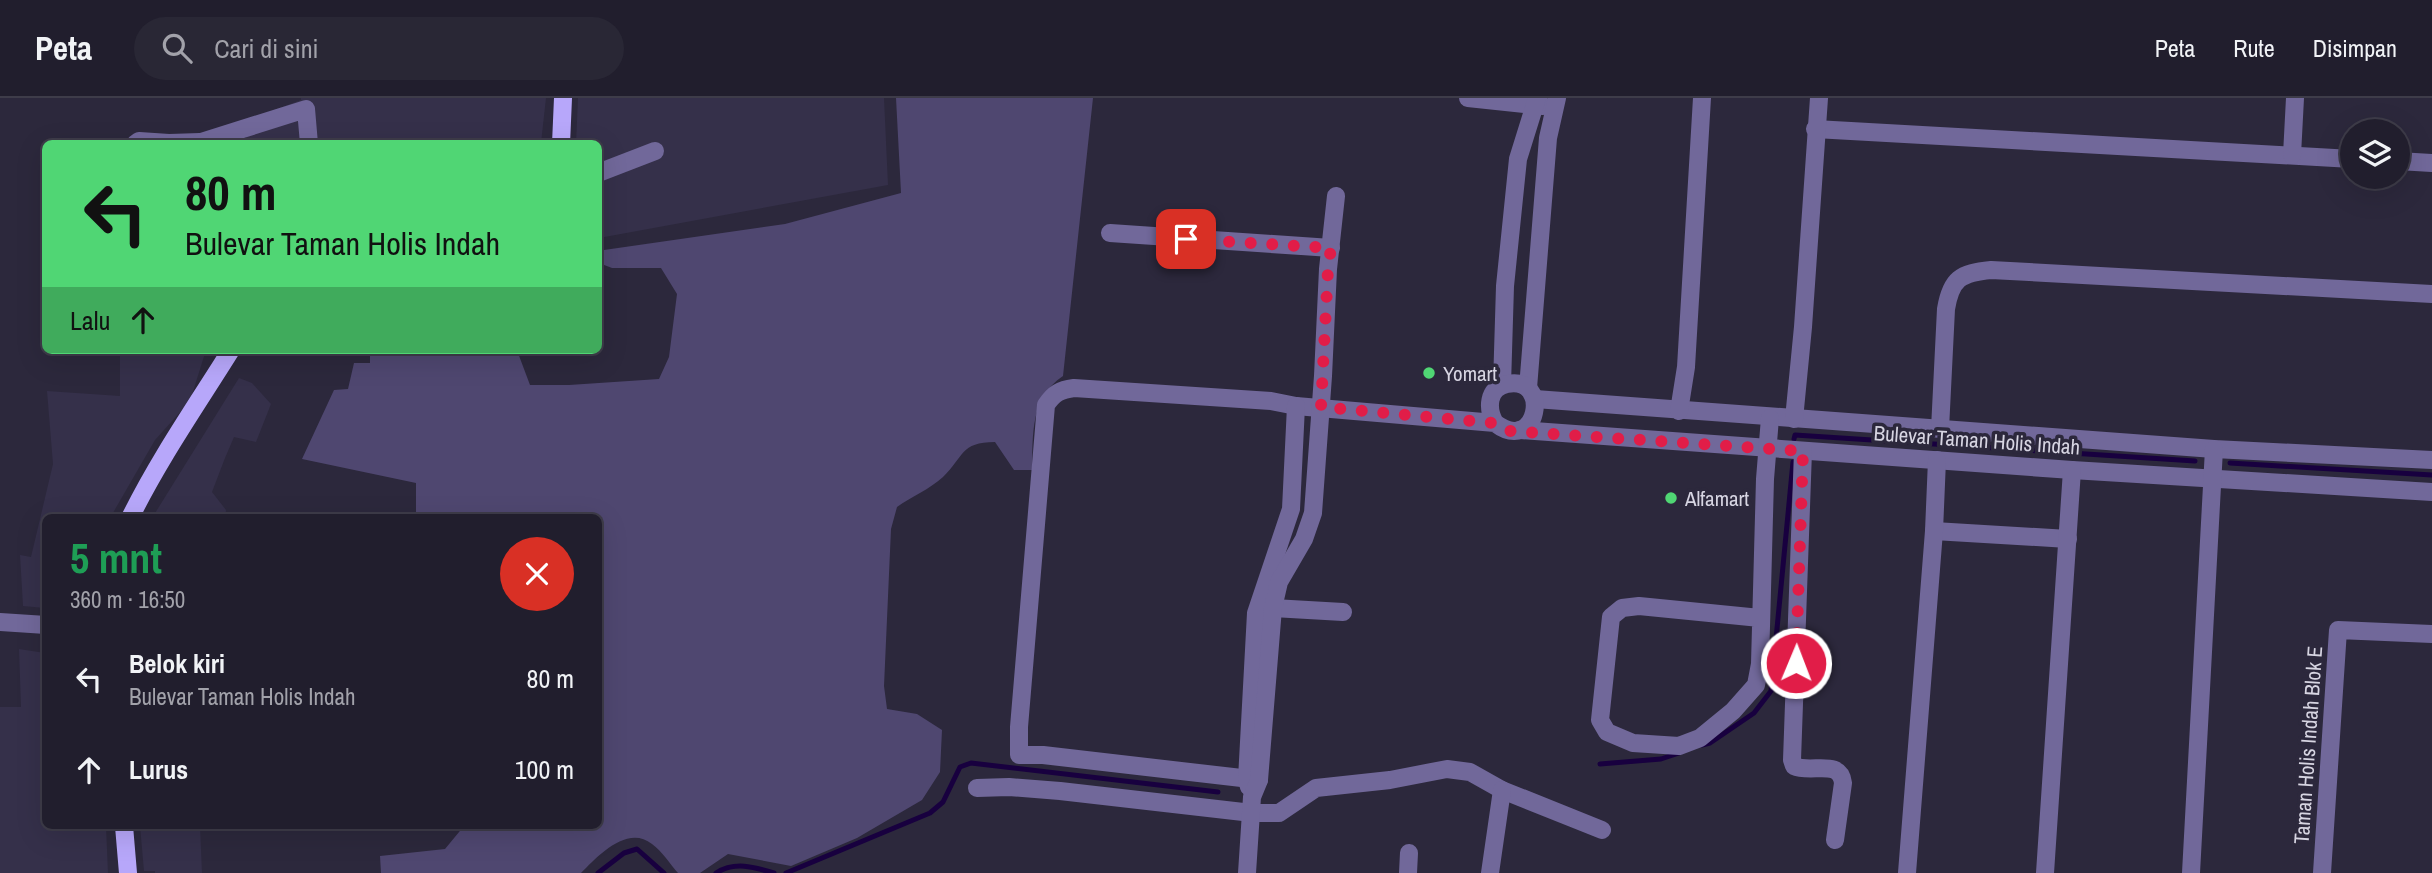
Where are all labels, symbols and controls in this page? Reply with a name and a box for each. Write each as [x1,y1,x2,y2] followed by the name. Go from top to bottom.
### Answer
[134,17,624,80] search box
[35,26,92,70] text: Peta
[158,29,196,67] icon: search
[214,31,318,66] text: Cari di sini
[2155,32,2195,64] text: Peta
[2233,32,2275,64] text: Rute
[2313,32,2397,64] text: Disimpan
[2340,119,2410,189] map controls
[2340,119,2410,189] button: layers
[185,159,277,225] text: 80 m
[70,168,161,259] icon: left
[1156,209,1216,269] pin
[1167,220,1205,258] icon: arrive
[185,222,500,265] text: Bulevar Taman Holis Indah
[124,301,162,339] icon: ahead
[70,303,110,338] text: Lalu
[1443,359,1497,388] place label: Yomart
[1421,365,1437,381] marker: Yomart
[1873,418,2081,462] street label: Bulevar Taman Holis Indah
[1684,484,1749,513] place label: Alfamart
[1663,490,1679,506] marker: Alfamart
[70,530,162,586] text: 5 mnt
[500,537,574,611] button: close
[70,584,185,615] text: 360 m · 16:50
[1759,626,1833,700] position arrow
[2287,645,2329,845] street label: Taman Holis Indah Blok E
[129,646,225,681] text: Belok kiri
[70,660,108,698] icon: left
[527,661,574,696] text: 80 m
[129,681,355,712] text: Bulevar Taman Holis Indah
[70,751,108,789] icon: ahead
[129,752,188,787] text: Lurus
[515,752,574,787] text: 100 m

